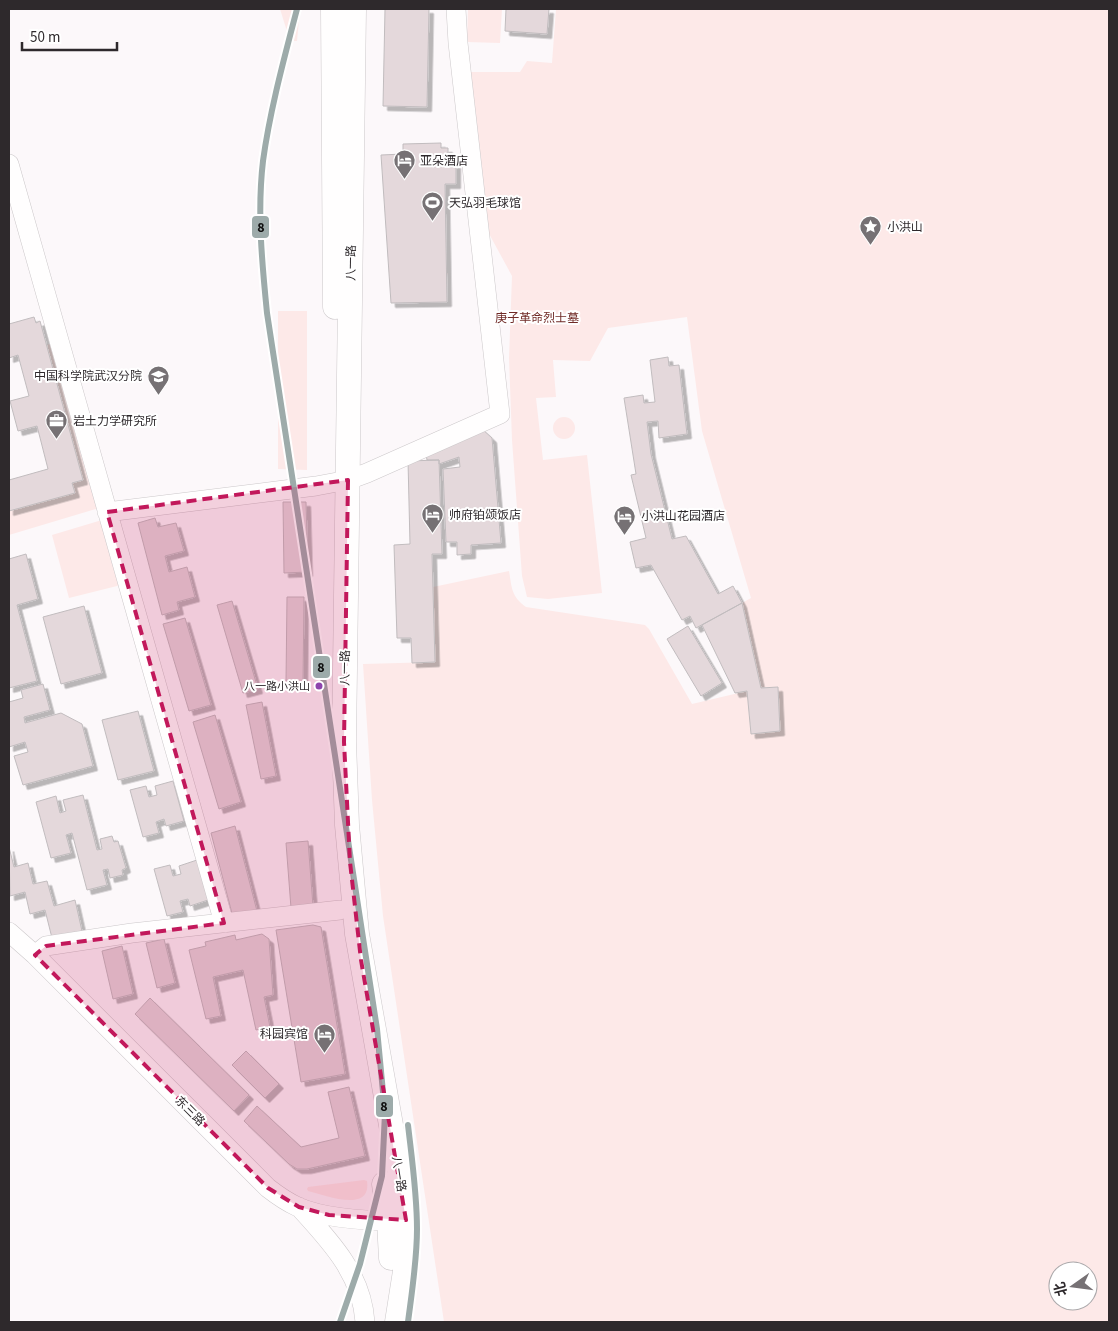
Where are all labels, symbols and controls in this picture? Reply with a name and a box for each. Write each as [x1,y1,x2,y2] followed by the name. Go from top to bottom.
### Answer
[22,20,118,52] scale bar
[30,27,60,48] text: 50 m
[392,149,416,180] hotel icon: 亚朵酒店
[420,153,468,170] place label: 亚朵酒店
[421,191,445,222] sports icon: 天弘羽毛球馆
[449,195,521,212] place label: 天弘羽毛球馆
[251,215,270,239] line badge: 8
[859,215,883,246] place icon: 小洪山
[257,218,265,238] text: 8
[887,219,923,236] place label: 小洪山
[343,245,360,281] street label: 八一路
[495,310,579,327] park label: 庚子革命烈士墓
[146,364,170,395] school or university icon: 中国科学院武汉分院
[34,368,142,385] place label: 中国科学院武汉分院
[45,409,69,440] office icon: 岩土力学研究所
[73,413,157,430] place label: 岩土力学研究所
[421,503,445,534] hotel icon: 帅府铂颂饭店
[613,504,637,535] hotel icon: 小洪山花园酒店
[449,507,521,524] place label: 帅府铂颂饭店
[641,508,725,525] place label: 小洪山花园酒店
[337,650,354,686] street label: 八一路
[312,655,331,679] line badge: 8
[317,658,325,678] text: 8
[244,679,310,694] place label: 八一路小洪山
[314,681,324,691] marker: 八一路小洪山
[312,1022,336,1053] hotel icon: 科园宾馆
[260,1026,308,1043] place label: 科园宾馆
[171,1093,208,1130] street label: 东三路
[375,1094,394,1118] line badge: 8
[380,1097,388,1117] text: 8
[387,1155,410,1193] street label: 八一路
[1048,1261,1098,1311] north arrow
[1050,1280,1073,1298] text: 北

